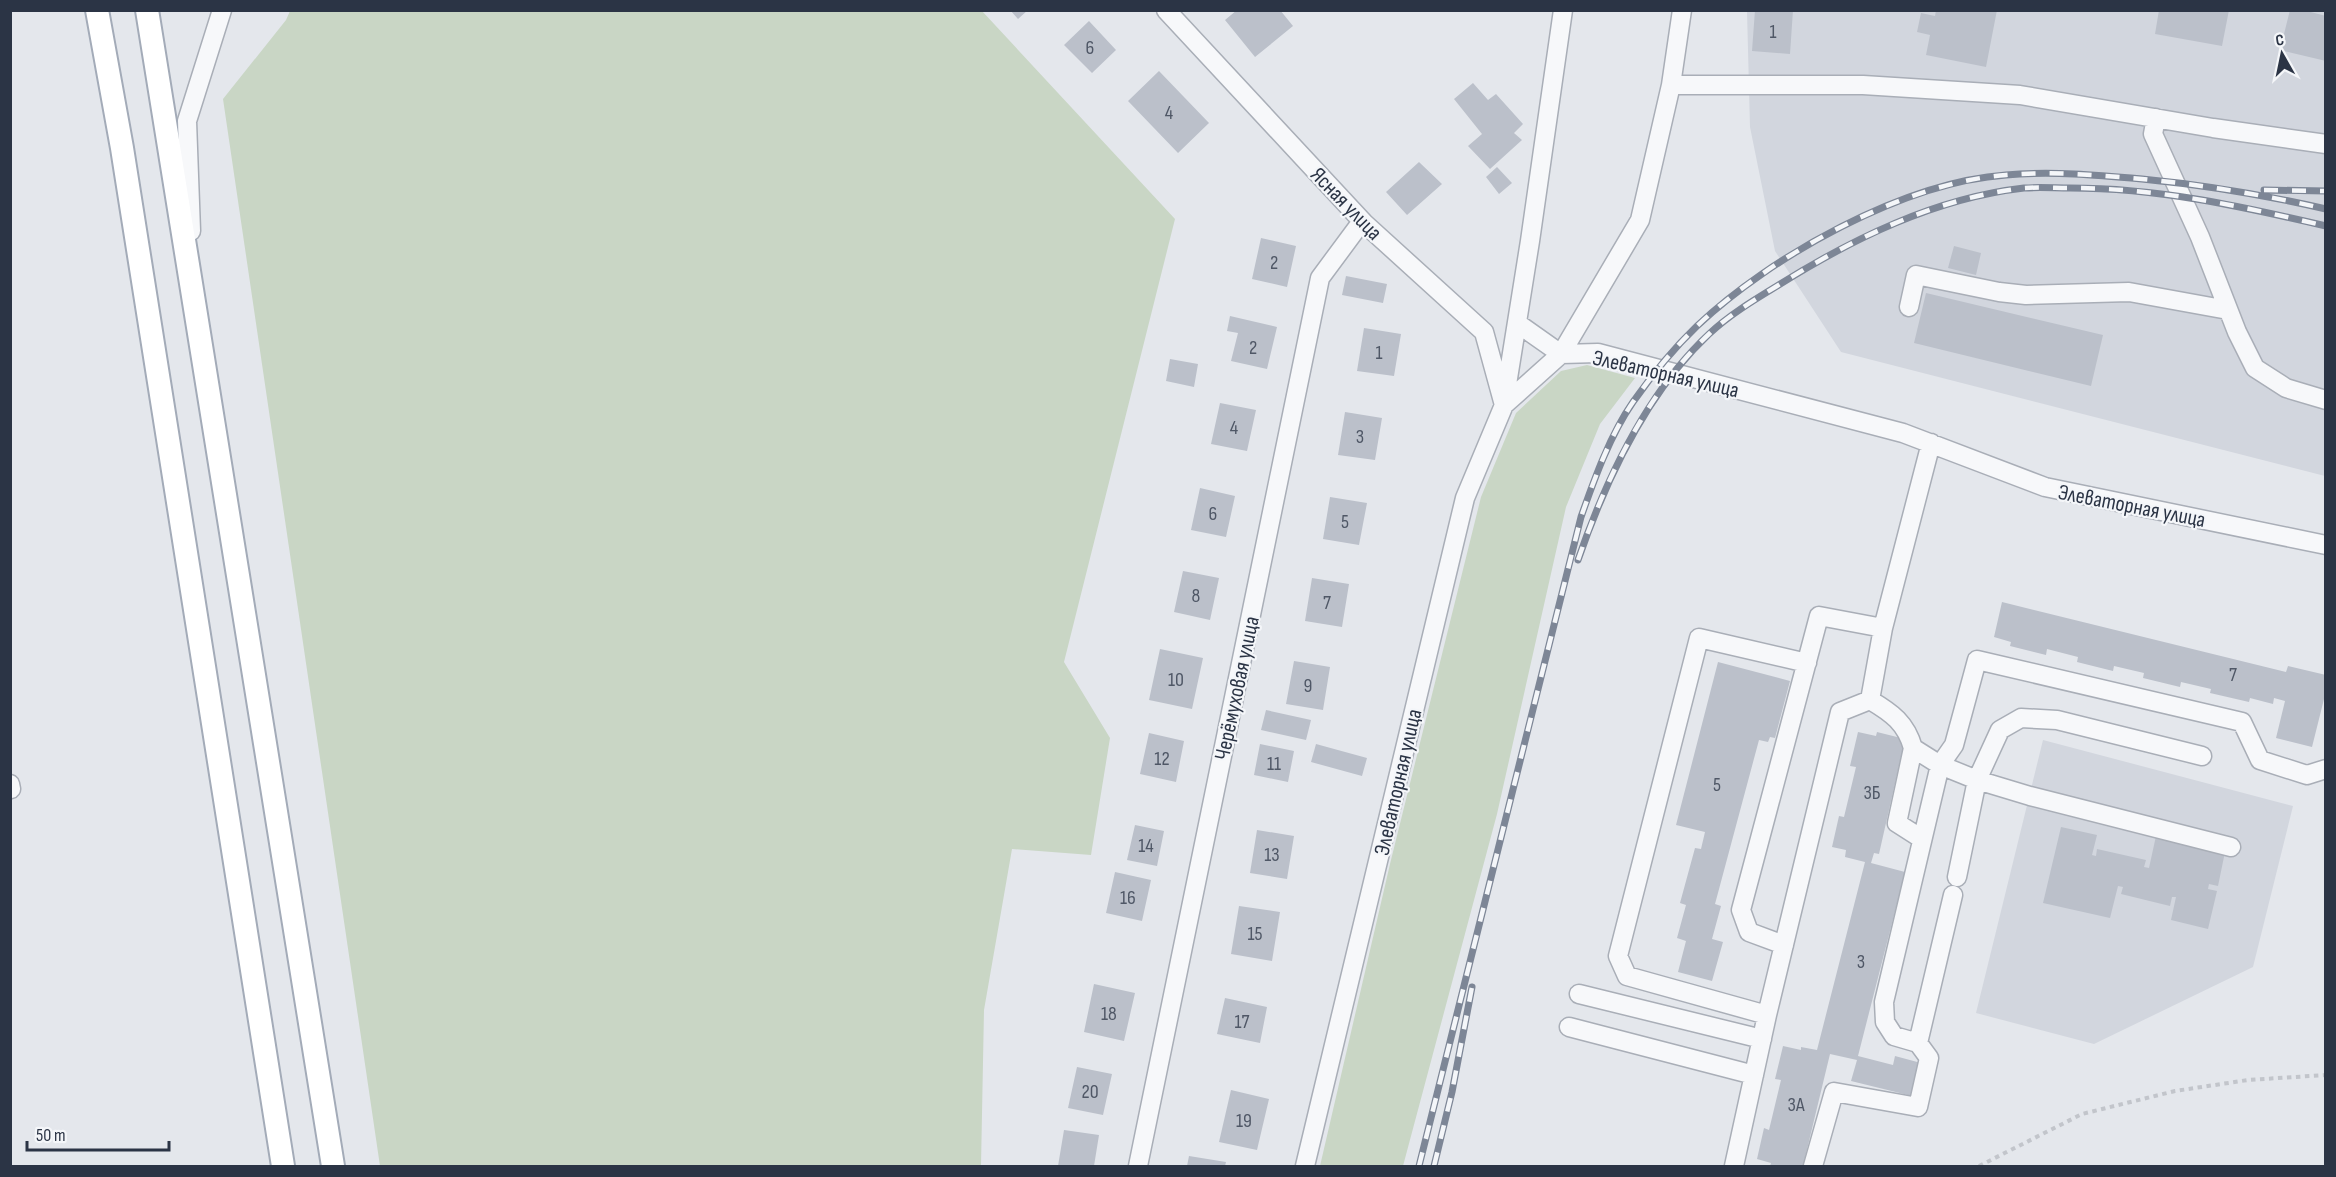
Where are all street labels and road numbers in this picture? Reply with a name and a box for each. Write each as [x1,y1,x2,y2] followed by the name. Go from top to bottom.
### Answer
[1304,162,1387,246] street label: Ясная улица
[1590,344,1742,404] street label: Элеваторная улица
[2056,479,2208,534] street label: Элеваторная улица
[1209,614,1266,763] street label: Черёмуховая улица
[1368,706,1428,858] street label: Элеваторная улица

